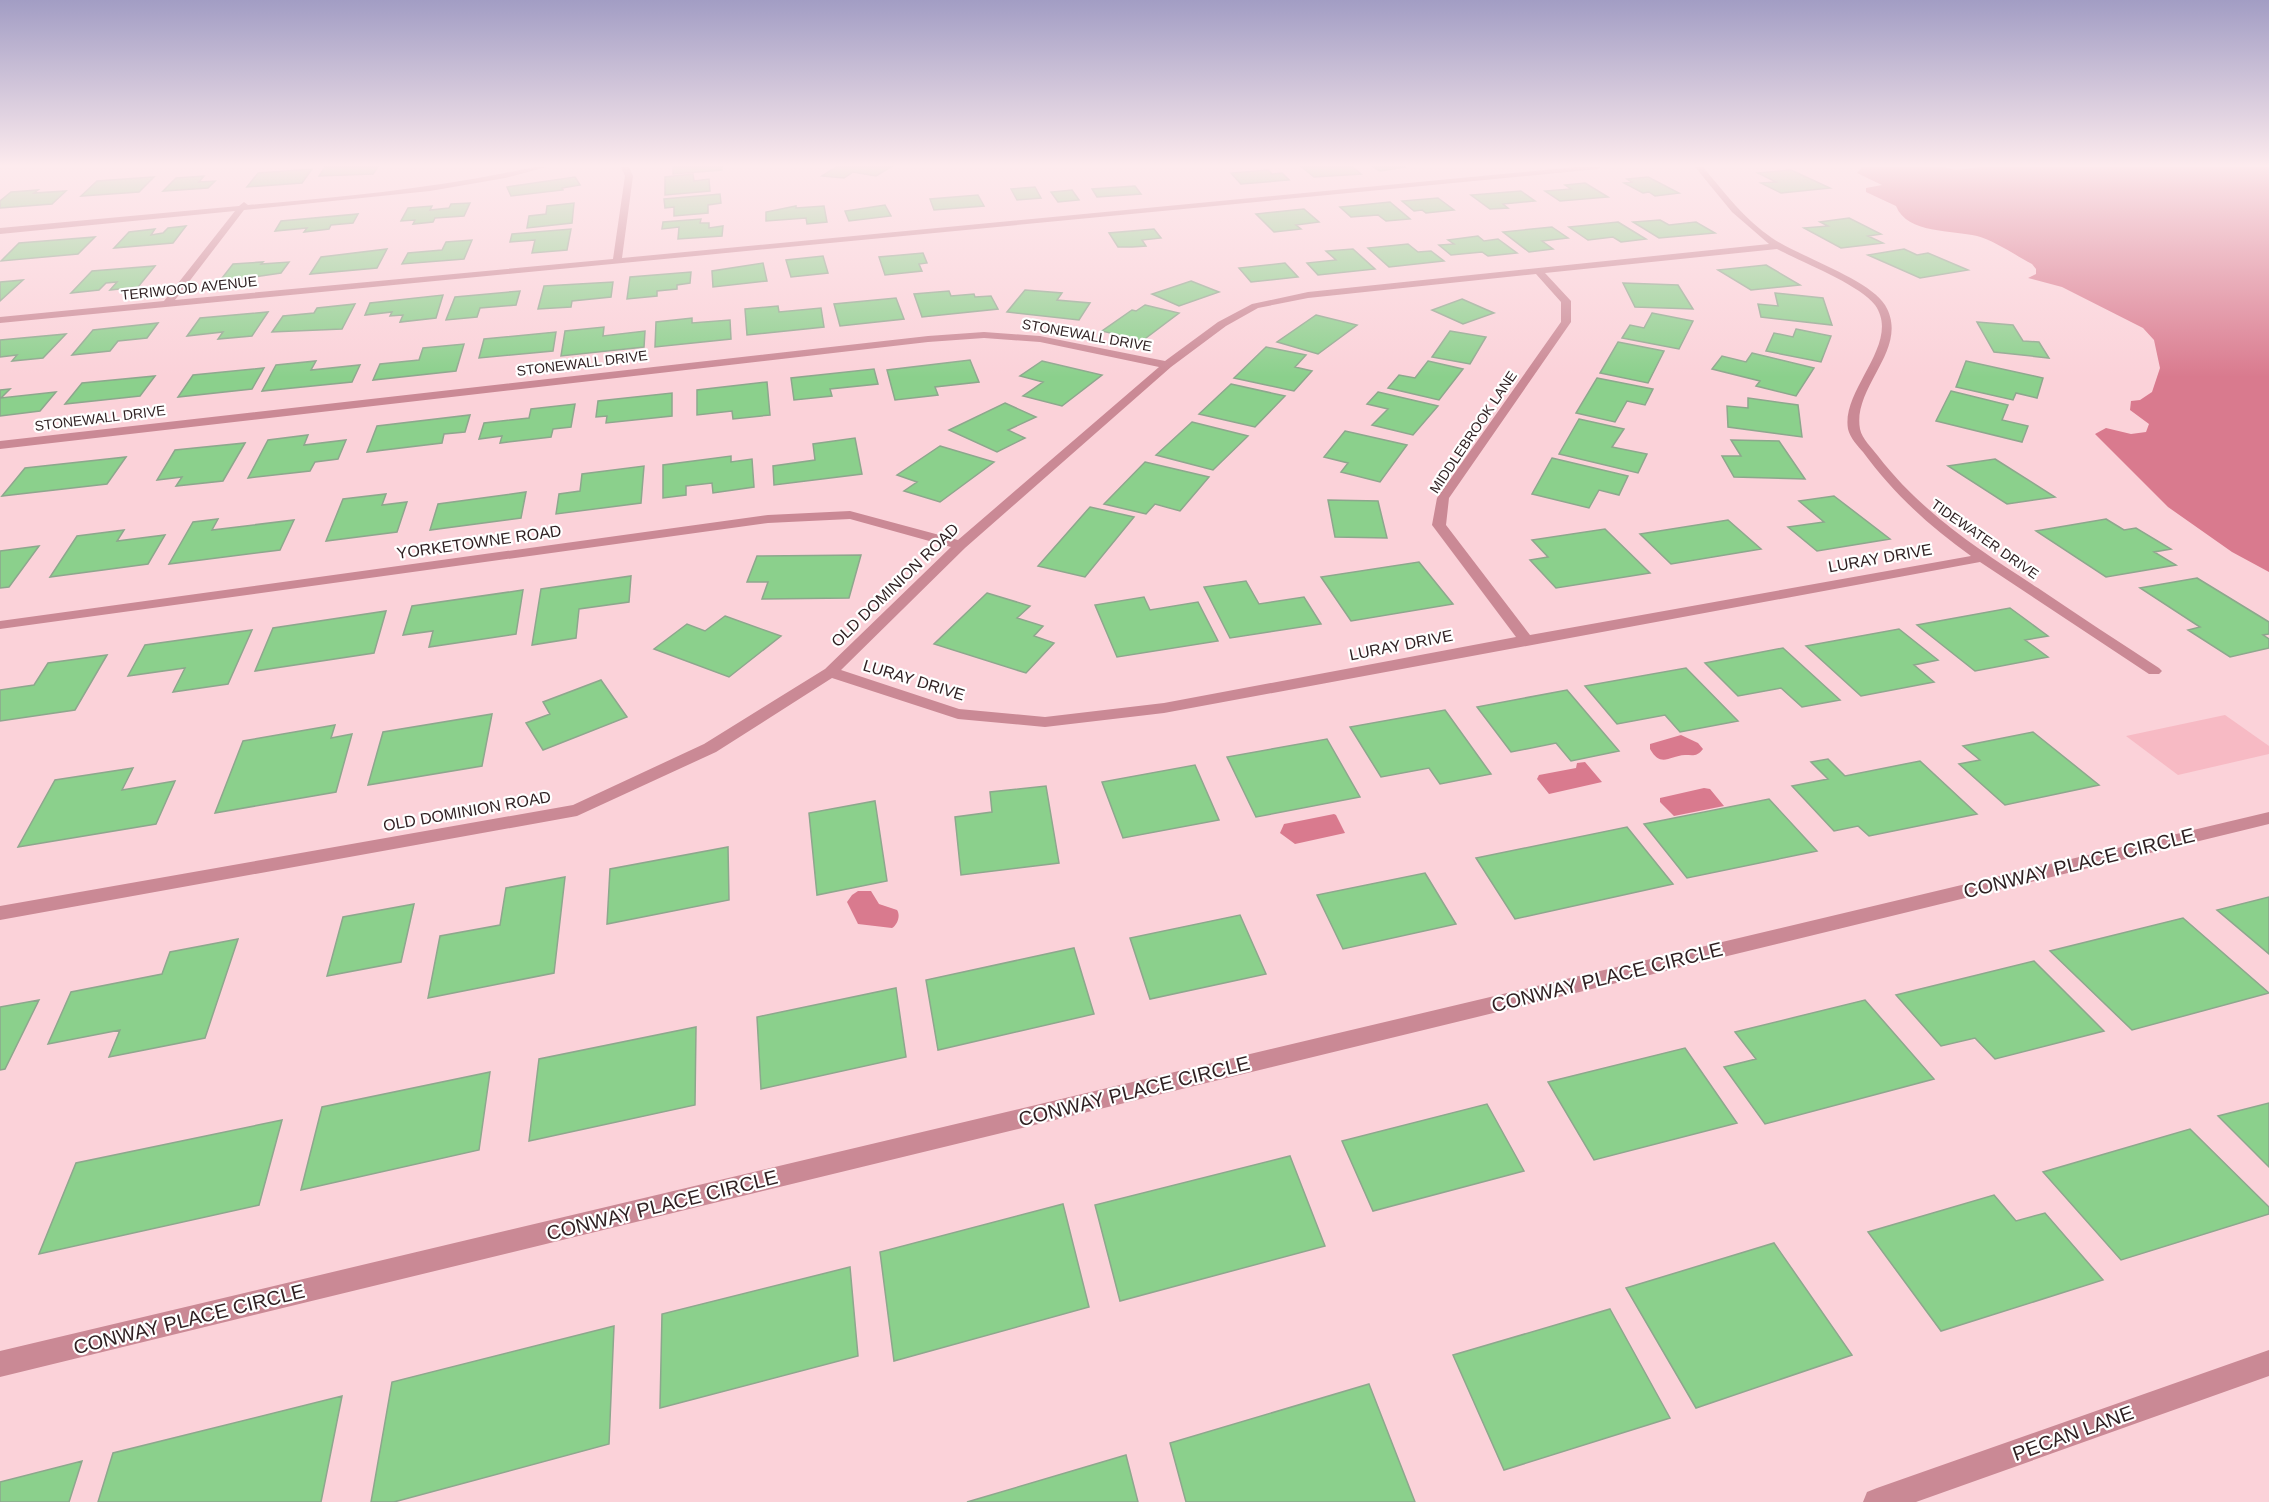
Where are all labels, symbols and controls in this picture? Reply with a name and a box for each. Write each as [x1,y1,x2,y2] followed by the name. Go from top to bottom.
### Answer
[120,273,258,303] street label: TERIWOOD AVENUE
[1021,316,1153,354] street label: STONEWALL DRIVE
[516,347,648,379] street label: STONEWALL DRIVE
[1426,368,1520,496] street label: MIDDLEBROOK LANE
[34,402,166,434] street label: STONEWALL DRIVE
[1928,496,2042,582] street label: TIDEWATER DRIVE
[828,520,962,650] street label: OLD DOMINION ROAD
[396,522,562,562] street label: YORKETOWNE ROAD
[1827,540,1933,576] street label: LURAY DRIVE
[1348,627,1454,663] street label: LURAY DRIVE
[861,656,967,704] street label: LURAY DRIVE
[382,788,552,834] street label: OLD DOMINION ROAD
[1961,824,2197,902] street label: CONWAY PLACE CIRCLE
[1489,938,1725,1016] street label: CONWAY PLACE CIRCLE
[1016,1052,1252,1130] street label: CONWAY PLACE CIRCLE
[544,1166,780,1244] street label: CONWAY PLACE CIRCLE
[71,1280,307,1358] street label: CONWAY PLACE CIRCLE
[2010,1401,2136,1465] street label: PECAN LANE

